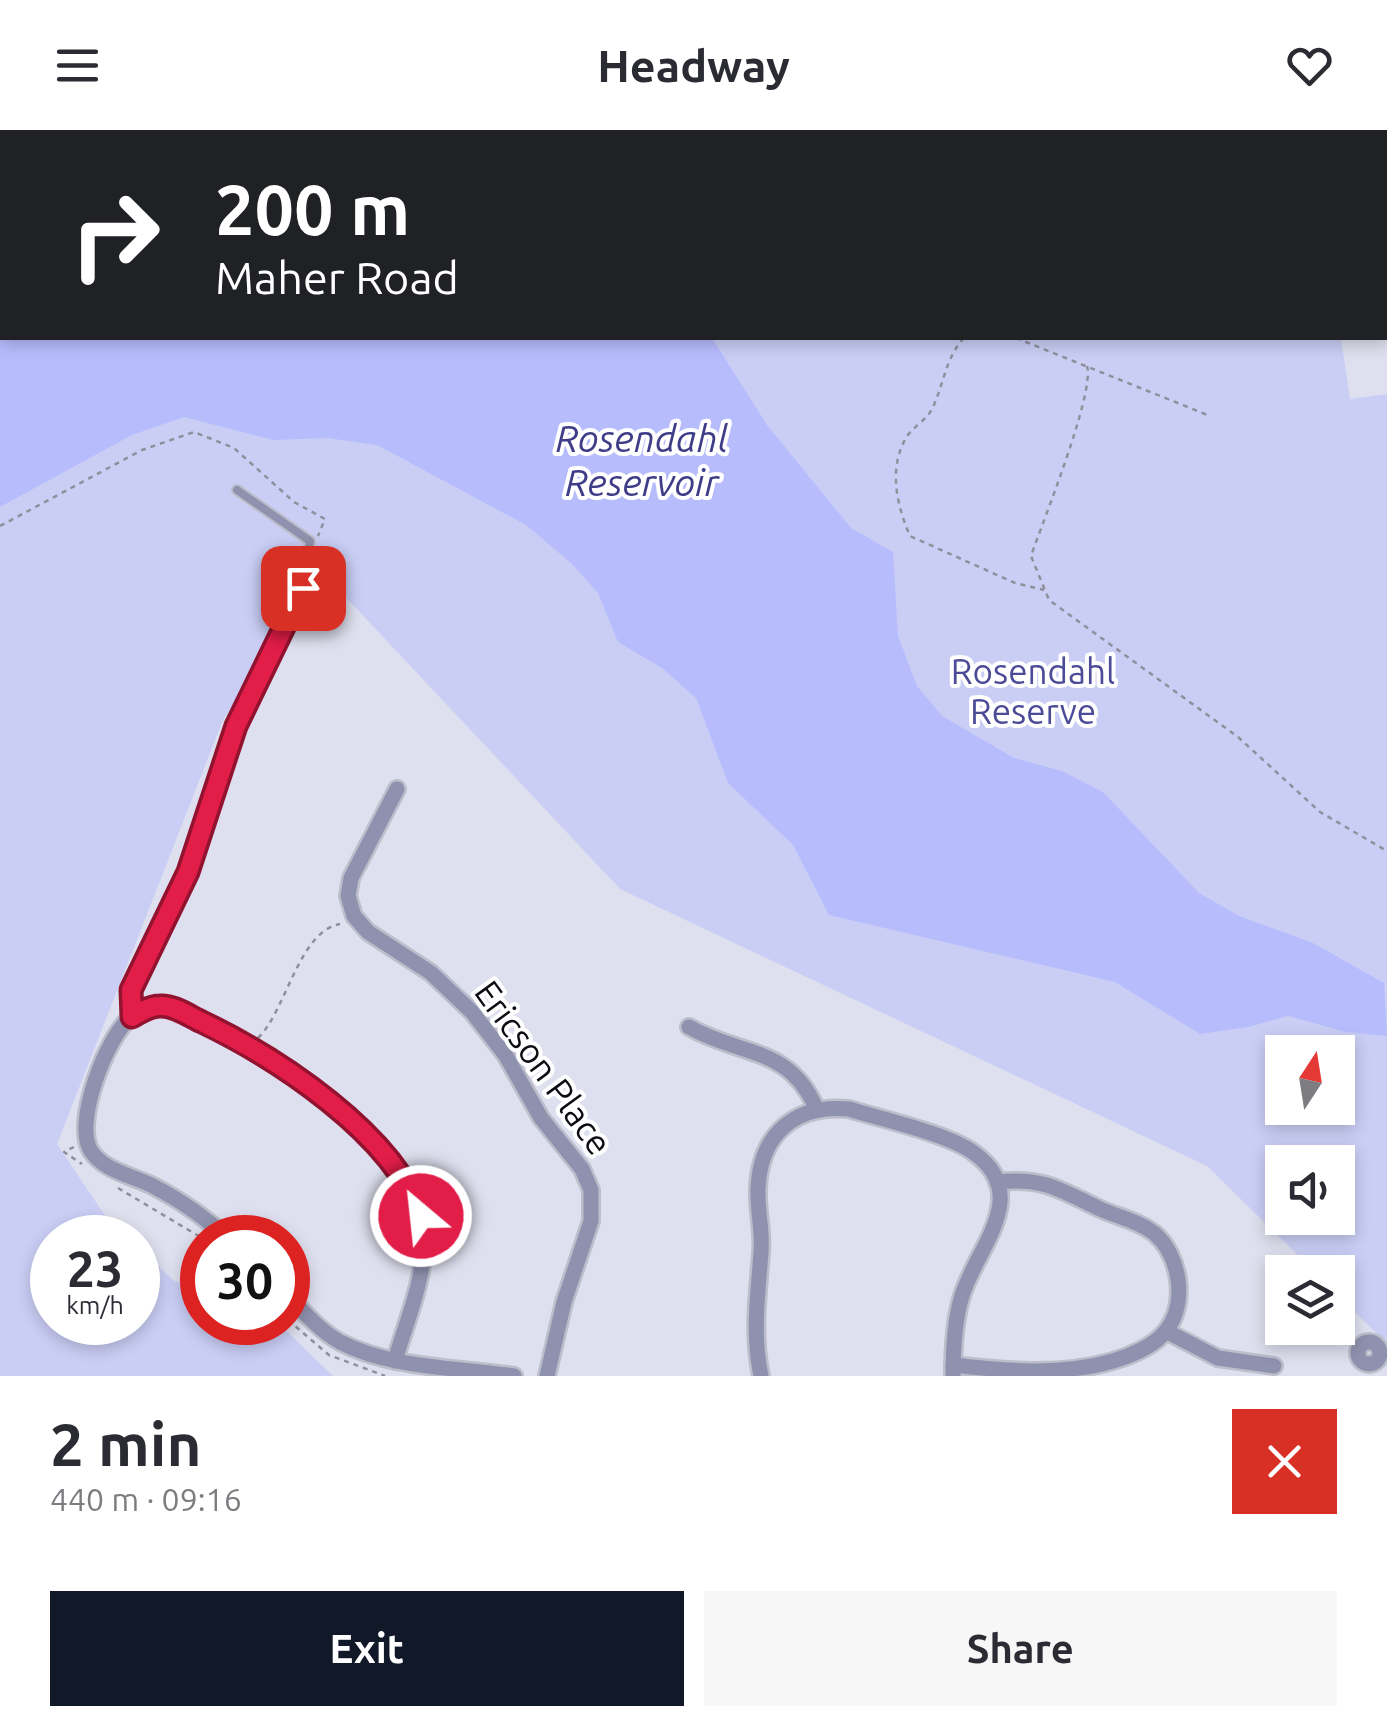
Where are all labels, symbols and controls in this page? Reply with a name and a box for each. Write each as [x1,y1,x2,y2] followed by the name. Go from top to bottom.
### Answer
[50,38,105,93] icon: menu
[1282,38,1337,93] icon: heart
[597,40,790,91] text: Headway
[50,170,180,300] icon: right
[215,170,410,248] text: 200 m
[215,252,459,303] text: Maher Road
[555,417,729,503] water label: Rosendahl Reservoir
[261,546,346,631] pin
[276,561,331,616] icon: arrive
[951,651,1115,731] park label: Rosendahl Reserve
[467,973,620,1162] street label: Ericson Place
[1265,1035,1355,1125] north arrow
[1265,1035,1355,1345] map controls
[1265,1145,1355,1235] button: sound
[369,1164,473,1268] position arrow
[180,1215,310,1345] speed limit sign: 30
[67,1240,123,1296] text: 23
[1265,1255,1355,1345] button: layers
[66,1291,124,1319] text: km/h
[1232,1409,1337,1514] button: close
[50,1410,202,1477] text: 2 min
[50,1481,242,1517] text: 440 m · 09:16
[50,1591,684,1706] button: Exit
[704,1591,1337,1706] button: Share

